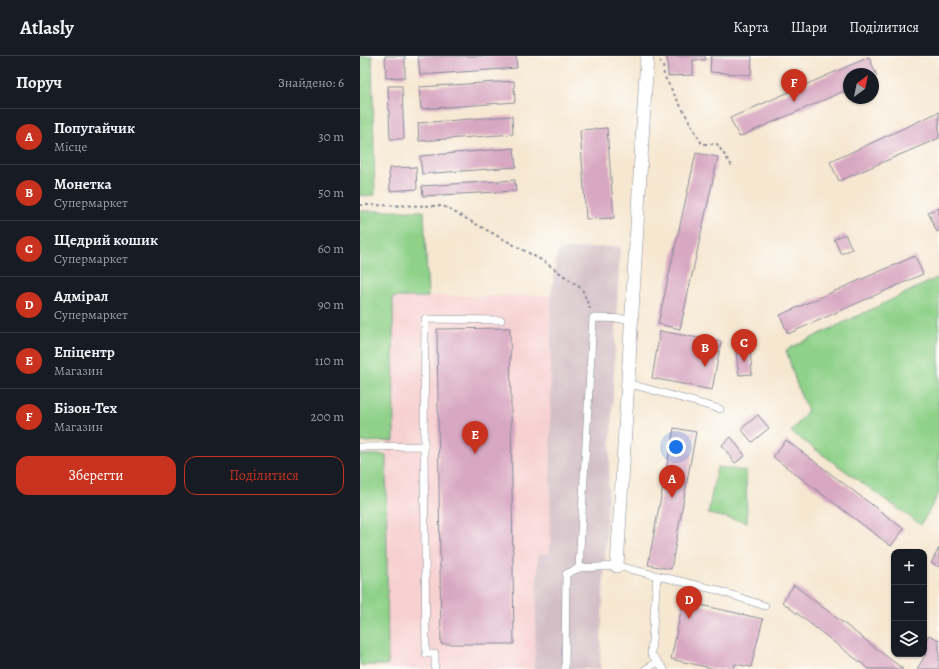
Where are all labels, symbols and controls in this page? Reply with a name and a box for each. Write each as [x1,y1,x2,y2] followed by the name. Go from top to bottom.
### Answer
[20,15,74,41] text: Atlasly
[733,18,769,37] text: Карта
[791,18,827,37] text: Шари
[849,18,919,37] text: Поділитися
[843,68,879,104] north arrow
[781,69,807,102] pin: F
[16,71,62,94] text: Поруч
[278,74,344,91] text: Знайдено: 6
[54,118,135,138] text: Попугайчик
[25,128,33,145] text: A
[318,128,344,145] text: 30 m
[54,138,87,155] text: Місце
[54,174,112,194] text: Монетка
[25,184,33,201] text: B
[318,184,344,201] text: 50 m
[54,194,128,211] text: Супермаркет
[54,230,158,250] text: Щедрий кошик
[25,240,33,257] text: C
[318,240,344,257] text: 60 m
[54,250,128,267] text: Супермаркет
[54,286,108,306] text: Адмірал
[24,296,34,313] text: D
[318,296,344,313] text: 90 m
[54,306,128,323] text: Супермаркет
[731,329,757,362] pin: C
[692,334,718,367] pin: B
[54,342,115,362] text: Епіцентр
[25,352,33,369] text: E
[315,352,344,369] text: 110 m
[54,362,103,379] text: Магазин
[54,398,117,418] text: Бізон-Тех
[26,408,32,425] text: F
[311,408,344,425] text: 200 m
[54,418,103,435] text: Магазин
[462,421,488,454] pin: E
[666,437,686,457] your location
[16,456,176,495] button: Зберегти
[184,456,344,495] button: Поділитися
[659,465,685,498] pin: A
[891,549,927,657] map controls
[891,549,927,585] button: +
[891,585,927,621] button: −
[676,586,702,619] pin: D
[891,621,927,657] button: layers

